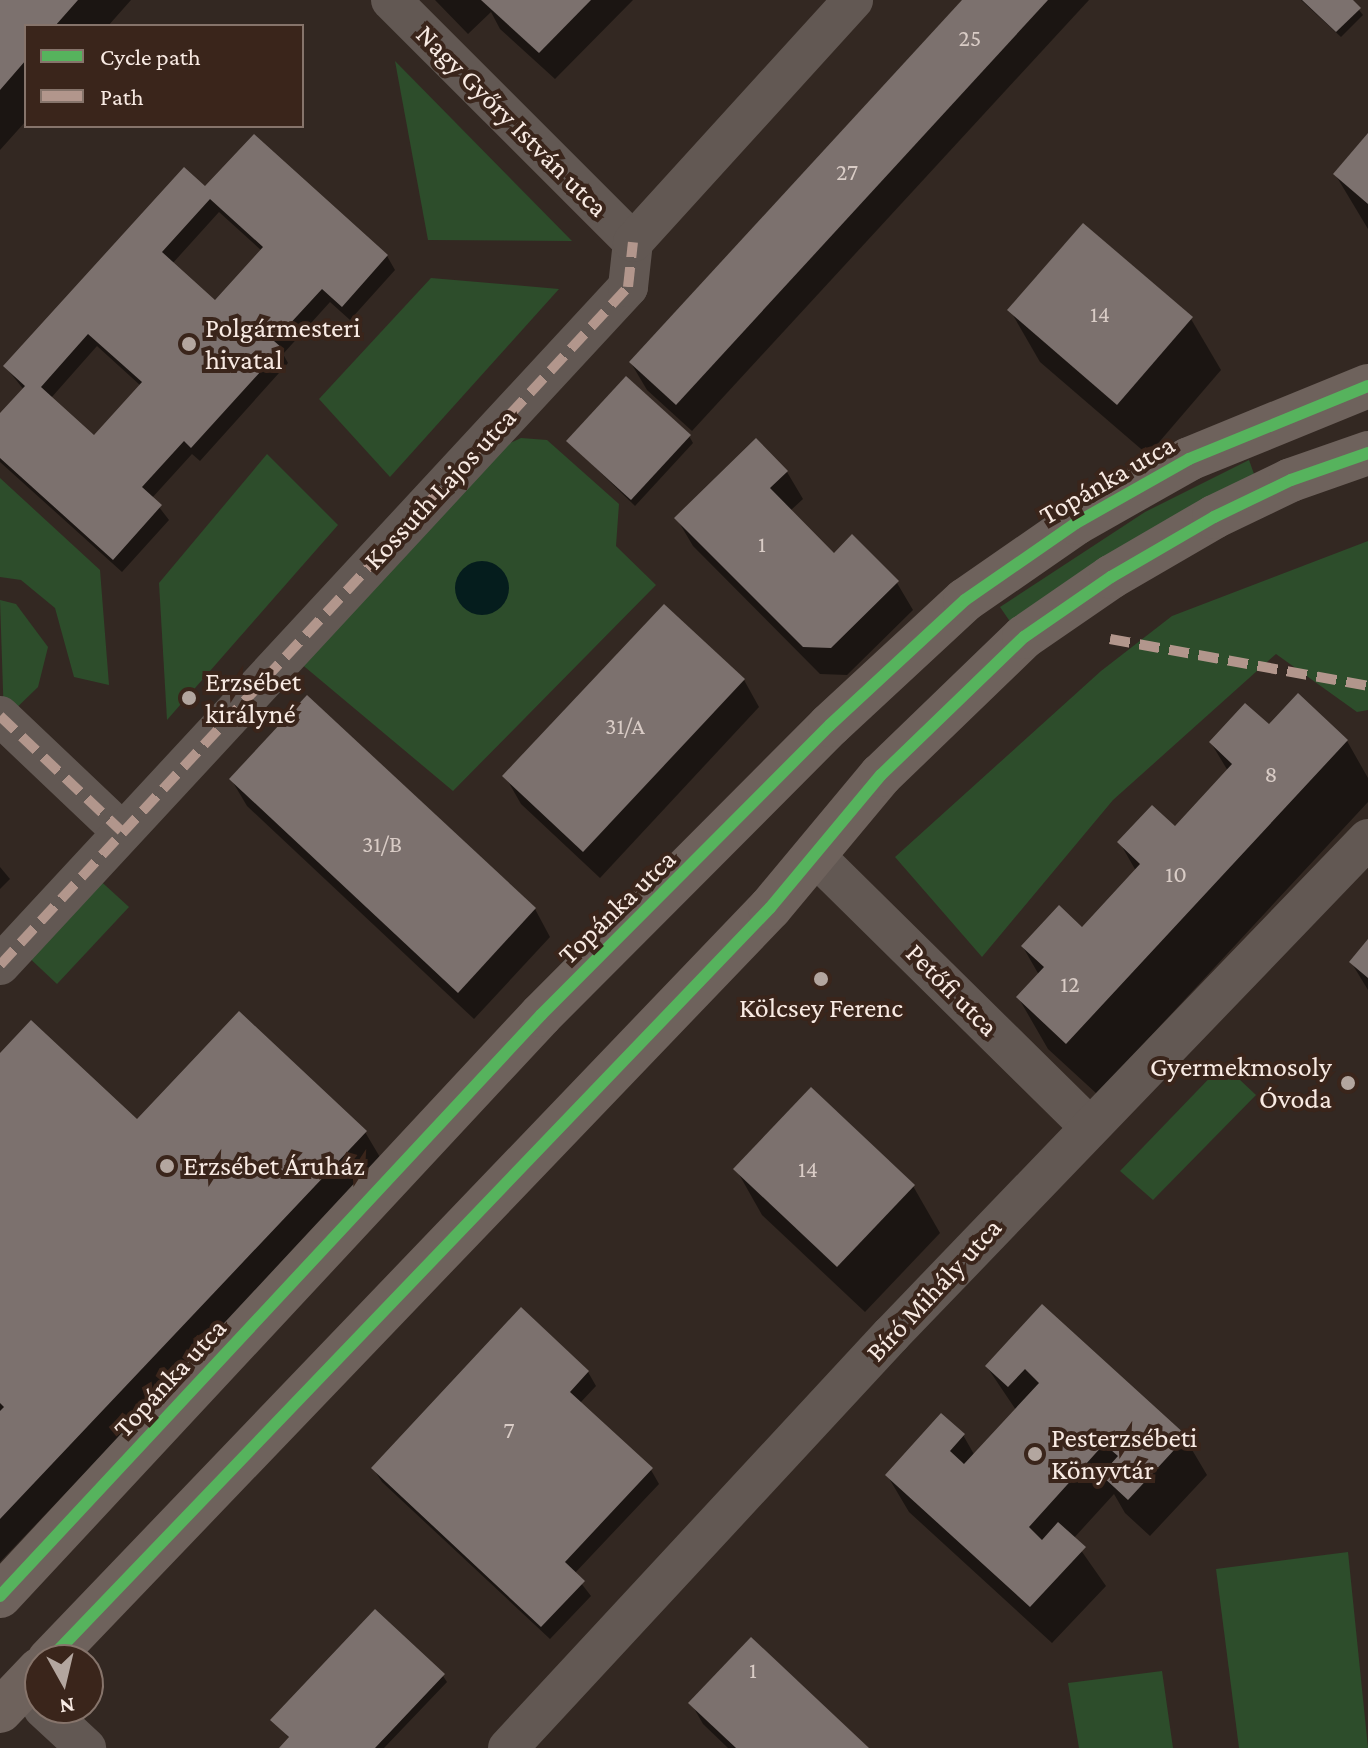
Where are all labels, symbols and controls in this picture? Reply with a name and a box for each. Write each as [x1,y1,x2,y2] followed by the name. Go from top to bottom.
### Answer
[409,18,615,224] street label: Nagy Győry István utca
[24,24,304,128] legend
[959,24,981,52] house number: 25
[100,43,201,70] text: Cycle path
[100,83,144,110] text: Path
[836,158,858,186] house number: 27
[1090,300,1110,328] house number: 14
[205,311,361,377] place label: Polgármesteri hivatal
[180,335,198,353] marker: Polgármesteri hivatal
[357,401,523,577] street label: Kossuth Lajos utca
[1033,428,1181,532] street label: Topánka utca
[758,530,766,558] house number: 1
[205,665,301,731] place label: Erzsébet királyné
[180,689,198,707] marker: Erzsébet királyné
[605,712,645,740] house number: 31/A
[1265,760,1277,788] house number: 8
[362,830,402,858] house number: 31/B
[551,843,683,971] street label: Topánka utca
[1165,860,1187,888] house number: 10
[899,937,1005,1043] street label: Petőfi utca
[812,970,830,988] marker: Kölcsey Ferenc
[1060,970,1080,998] house number: 12
[739,991,903,1025] place label: Kölcsey Ferenc
[1150,1050,1332,1116] place label: Gyermekmosoly Óvoda
[1339,1074,1357,1092] marker: Gyermekmosoly Óvoda
[183,1149,365,1183] place label: Erzsébet Áruház
[798,1155,818,1183] house number: 14
[158,1157,176,1175] marker: Erzsébet Áruház
[859,1211,1009,1369] street label: Bíró Mihály utca
[106,1311,234,1445] street label: Topánka utca
[503,1416,515,1444] house number: 7
[1051,1421,1197,1487] place label: Pesterzsébeti Könyvtár
[1026,1445,1044,1463] marker: Pesterzsébeti Könyvtár
[24,1644,104,1724] north arrow
[749,1656,757,1684] house number: 1
[58,1693,76,1720] text: N

